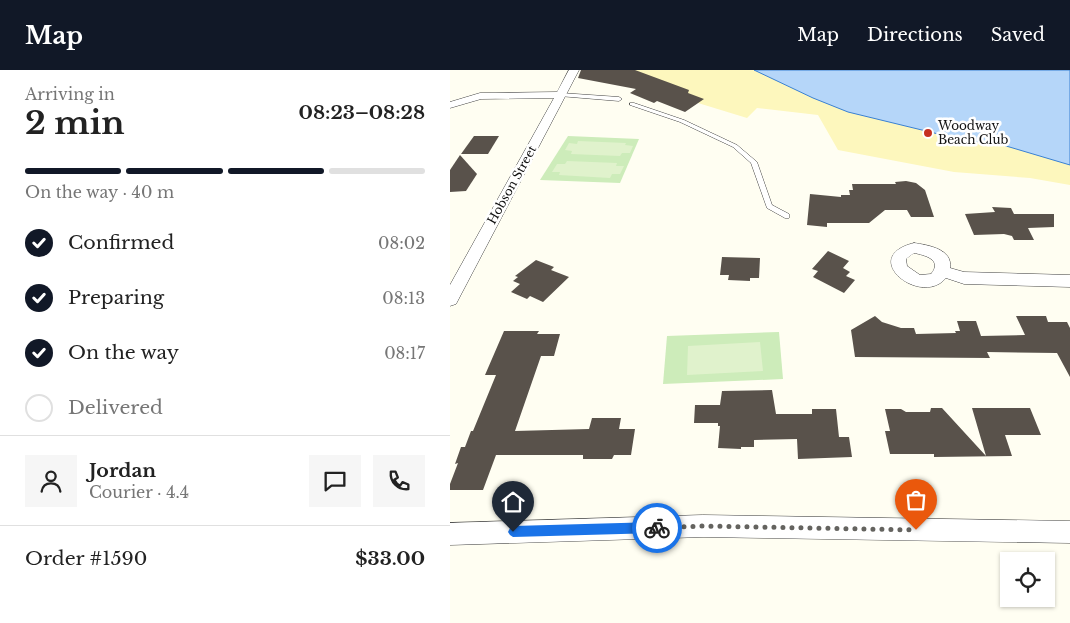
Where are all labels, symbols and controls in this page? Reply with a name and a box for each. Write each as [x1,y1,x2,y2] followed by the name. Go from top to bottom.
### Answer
[25,21,83,50] text: Map
[797,24,839,46] text: Map
[867,24,963,46] text: Directions
[991,24,1045,46] text: Saved
[25,84,115,104] text: Arriving in
[299,101,425,124] text: 08:23–08:28
[25,103,125,143] text: 2 min
[937,118,1008,147] place label: Woodway Beach Club
[922,127,934,139] marker: Woodway Beach Club
[484,142,540,227] street label: Hobson Street
[25,182,174,202] text: On the way · 40 m
[25,229,53,257] icon: check
[68,231,174,254] text: Confirmed
[378,233,425,253] text: 08:02
[25,284,53,312] icon: check
[68,286,164,309] text: Preparing
[382,288,425,308] text: 08:13
[25,339,53,367] icon: check
[68,341,179,364] text: On the way
[384,343,425,363] text: 08:17
[68,396,163,419] text: Delivered
[25,455,77,507] button: person
[309,455,361,507] button: chat
[373,455,425,507] button: phone
[89,459,156,482] text: Jordan
[895,479,937,530] pin
[492,481,534,532] pin
[89,482,189,502] text: Courier · 4.4
[902,486,930,514] icon: bag
[499,488,527,516] icon: home
[632,503,682,553] courier
[643,514,671,542] icon: bike
[25,547,147,570] text: Order #1590
[355,547,425,570] text: $33.00
[1000,552,1055,607] map controls
[1000,552,1055,607] button: locate

